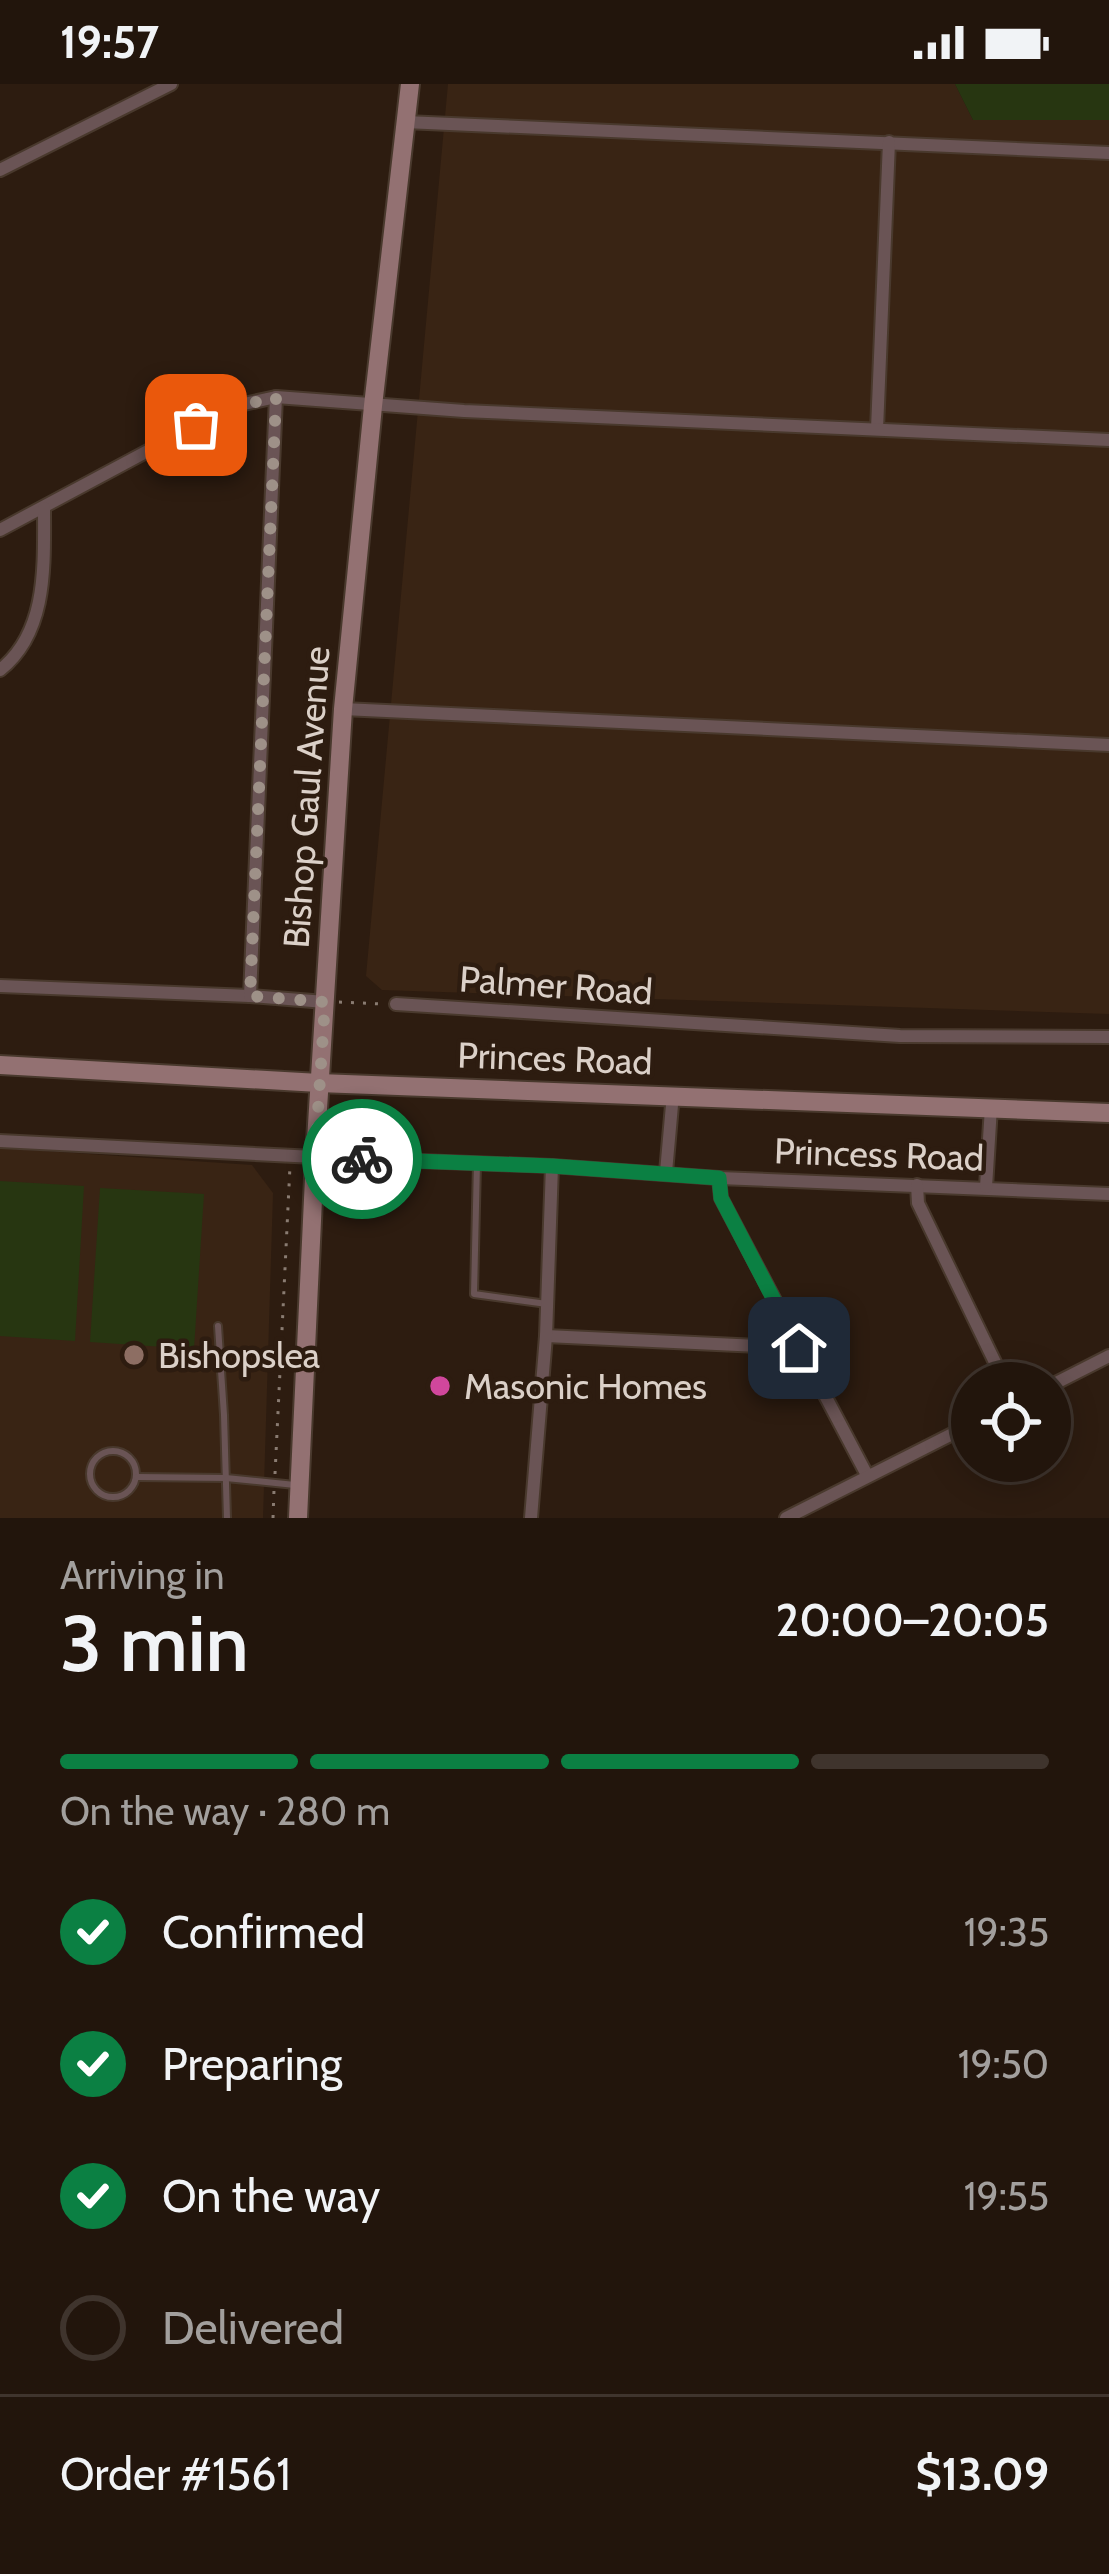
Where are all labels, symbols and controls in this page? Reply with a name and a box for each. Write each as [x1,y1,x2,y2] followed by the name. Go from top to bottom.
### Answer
[60,15,159,69] text: 19:57
[145,374,247,476] pin
[163,392,229,458] icon: bag
[274,645,338,949] street label: Bishop Gaul Avenue
[458,956,654,1014] street label: Palmer Road
[457,1033,653,1083] street label: Princes Road
[302,1099,422,1219] courier
[329,1126,395,1192] icon: bike
[773,1128,985,1180] street label: Princess Road
[748,1297,850,1399] pin
[766,1315,832,1381] icon: home
[158,1333,320,1377] place label: Bishopslea
[121,1342,147,1368] marker: Bishopslea
[951,1362,1071,1482] map controls
[951,1362,1071,1482] button: locate
[464,1364,707,1408] place label: Masonic Homes
[427,1373,453,1399] marker: Masonic Homes
[60,1551,224,1599] text: Arriving in
[775,1593,1049,1647] text: 20:00–20:05
[60,1596,249,1691] text: 3 min
[60,1787,390,1835] text: On the way · 280 m
[60,1899,126,1965] icon: check
[162,1905,365,1959] text: Confirmed
[964,1908,1049,1956] text: 19:35
[60,2031,126,2097] icon: check
[162,2037,342,2091] text: Preparing
[958,2040,1049,2088] text: 19:50
[60,2163,126,2229] icon: check
[162,2169,380,2223] text: On the way
[964,2172,1049,2220] text: 19:55
[162,2301,344,2355] text: Delivered
[60,2447,291,2501] text: Order #1561
[915,2447,1049,2501] text: $13.09

